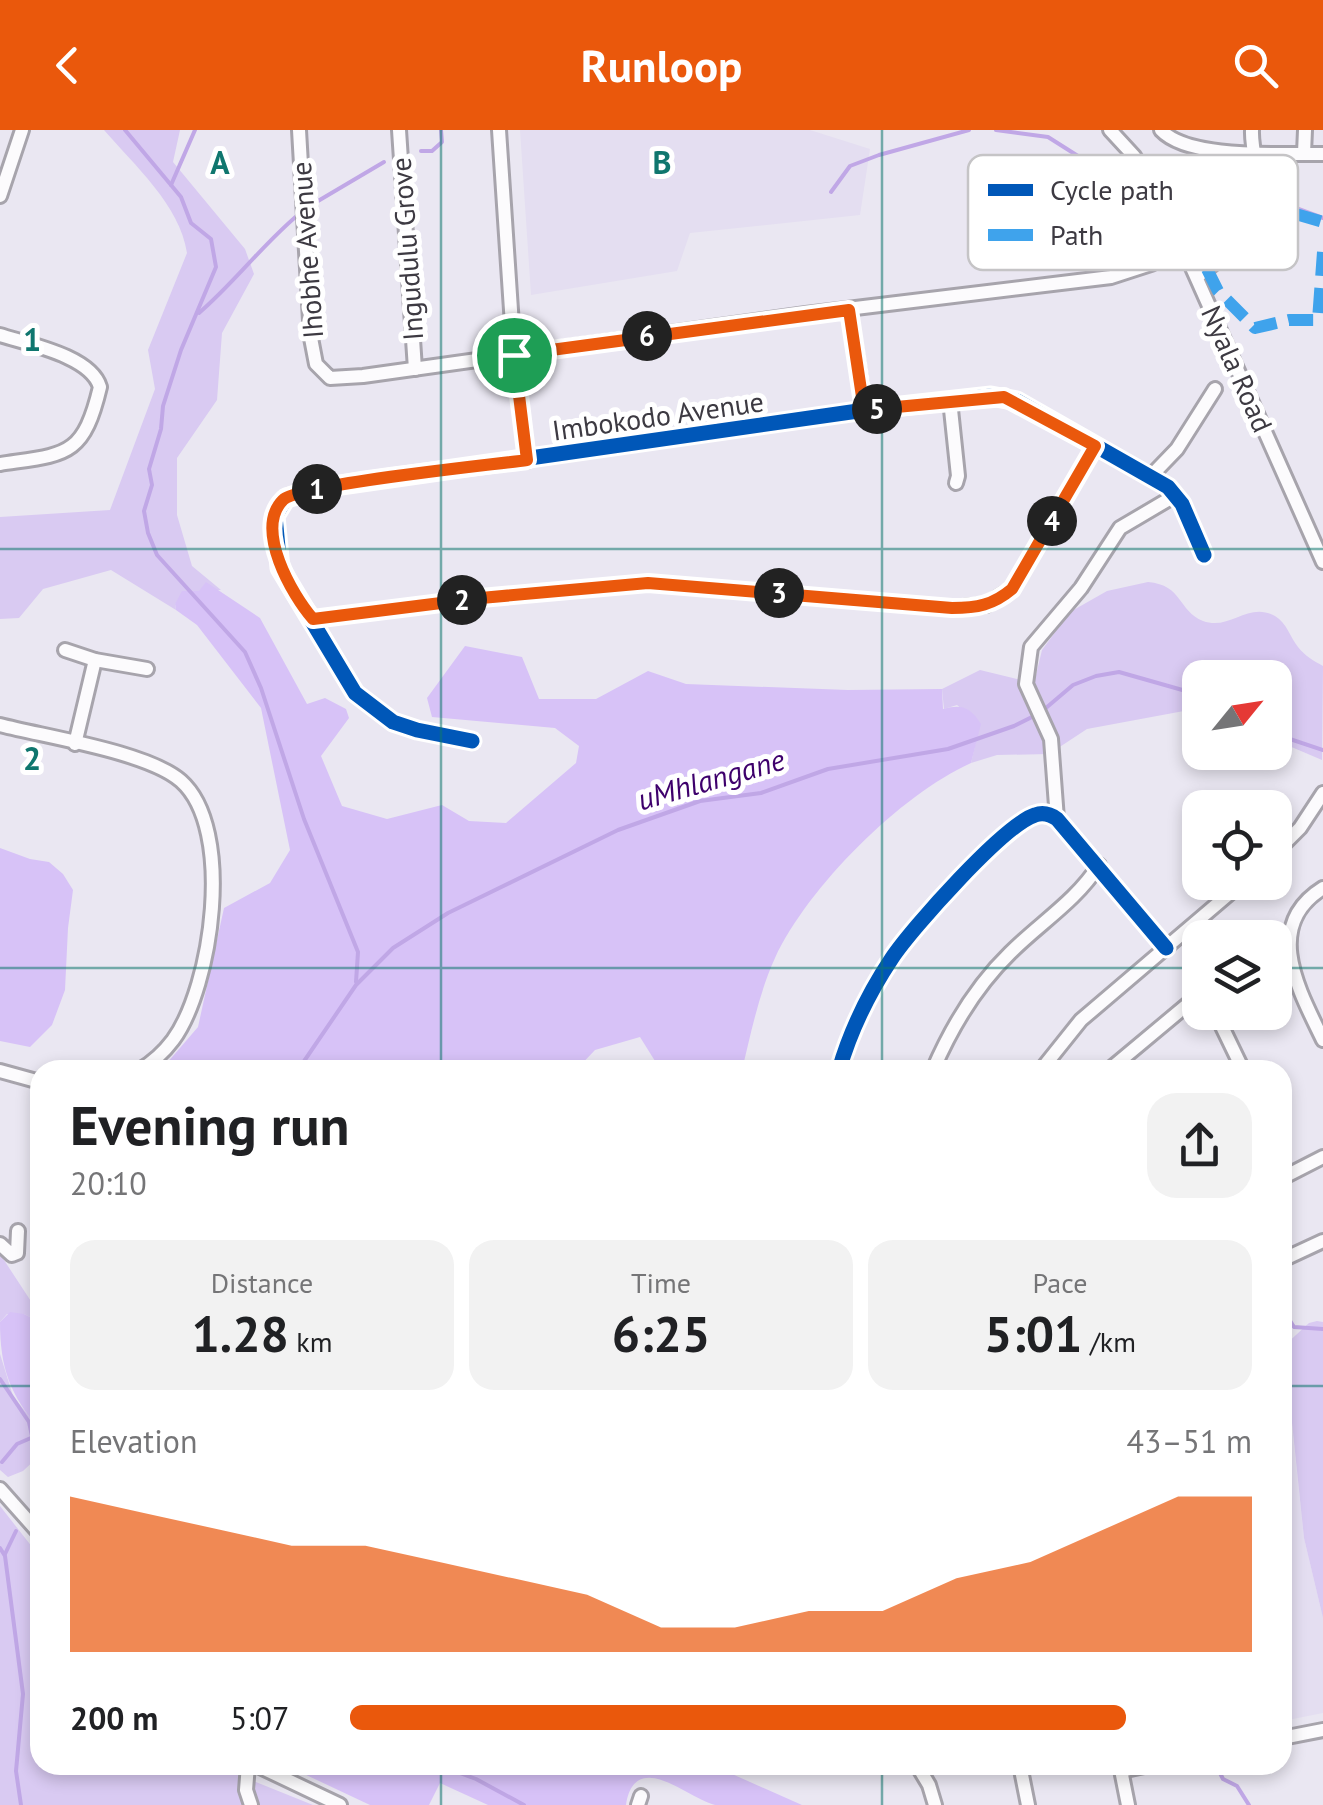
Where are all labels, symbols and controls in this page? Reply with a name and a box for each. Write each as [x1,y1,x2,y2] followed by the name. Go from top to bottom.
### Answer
[581,36,742,94] text: Runloop
[40,38,95,93] icon: back
[1228,38,1283,93] icon: search
[210,141,230,183] text: A
[653,141,671,183] text: B
[968,155,1298,270] legend
[382,156,431,342] street label: Ingudulu Grove
[282,160,331,340] street label: Ihobhe Avenue
[1050,171,1174,208] text: Cycle path
[1050,216,1103,253] text: Path
[1193,300,1282,438] street label: Nyala Road
[622,311,672,361] pin: 6
[472,313,557,398] pin
[639,317,655,354] text: 6
[23,318,41,360] text: 1
[487,328,542,383] icon: arrive
[550,382,766,449] street label: Imbokodo Avenue
[852,384,902,434] pin: 5
[869,390,885,427] text: 5
[292,464,342,514] pin: 1
[309,470,325,507] text: 1
[1027,496,1077,546] pin: 4
[1044,502,1060,539] text: 4
[754,568,804,618] pin: 3
[771,574,787,611] text: 3
[437,575,487,625] pin: 2
[454,581,470,618] text: 2
[1182,660,1292,770] north arrow
[1182,660,1292,1030] map controls
[23,737,41,779] text: 2
[632,739,789,818] water label: uMhlangane
[1182,790,1292,900] button: locate
[1182,920,1292,1030] button: layers
[70,1089,350,1160] text: Evening run
[1147,1093,1252,1198] button: share
[70,1162,147,1204] text: 20:10
[211,1264,313,1301] text: Distance
[631,1264,691,1301] text: Time
[1033,1264,1087,1301] text: Pace
[192,1301,289,1366] text: 1.28
[612,1301,710,1366] text: 6:25
[984,1301,1082,1366] text: 5:01
[289,1323,332,1360] text: km
[1082,1323,1136,1360] text: /km
[70,1420,197,1462] text: Elevation
[1127,1420,1252,1462] text: 43–51 m
[70,1697,158,1739] text: 200 m
[230,1697,289,1739] text: 5:07

